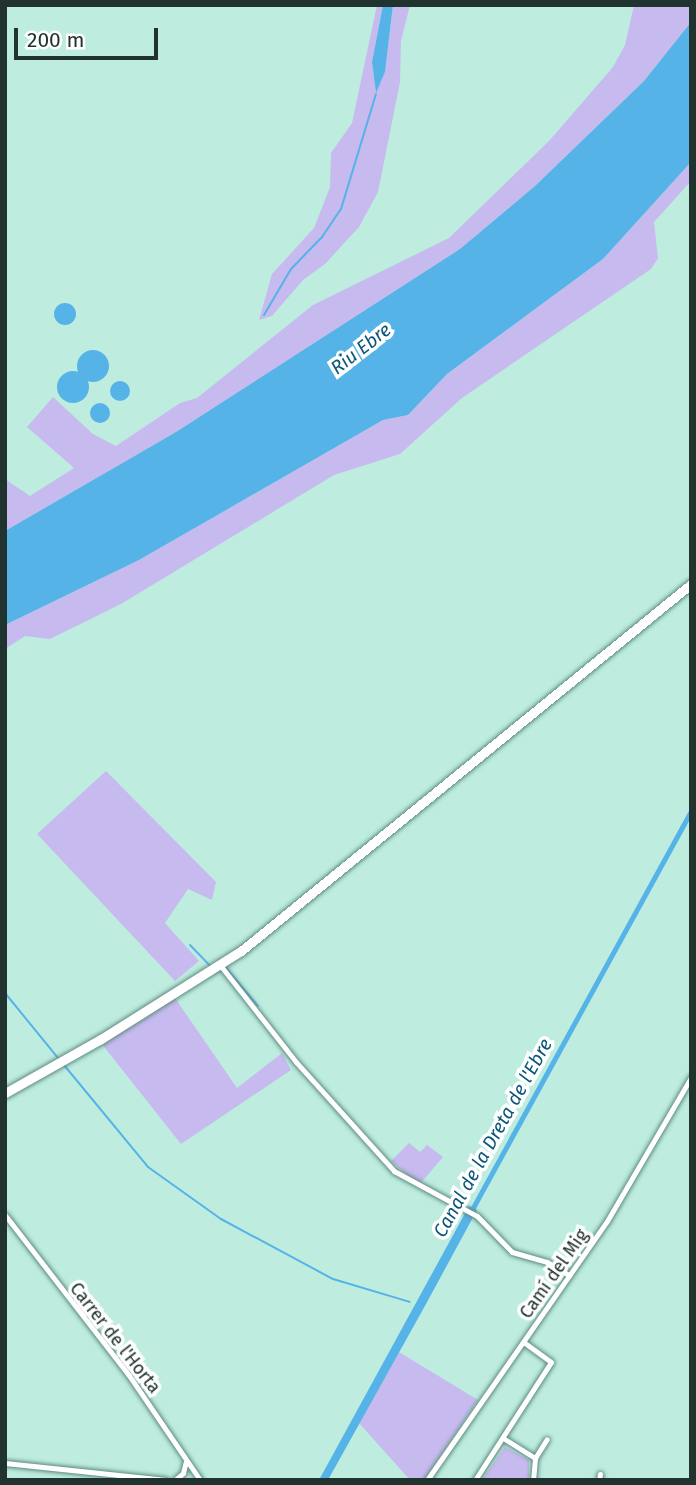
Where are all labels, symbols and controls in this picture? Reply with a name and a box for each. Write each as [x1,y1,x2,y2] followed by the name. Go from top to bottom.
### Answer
[18,14,161,58] scale bar
[27,27,84,53] text: 200 m
[326,318,396,380] water label: Riu Ebre
[429,1035,557,1241] water label: Canal de la Dreta de l'Ebre
[515,1225,593,1323] street label: Camí del Mig
[65,1278,165,1398] street label: Carrer de l'Horta

